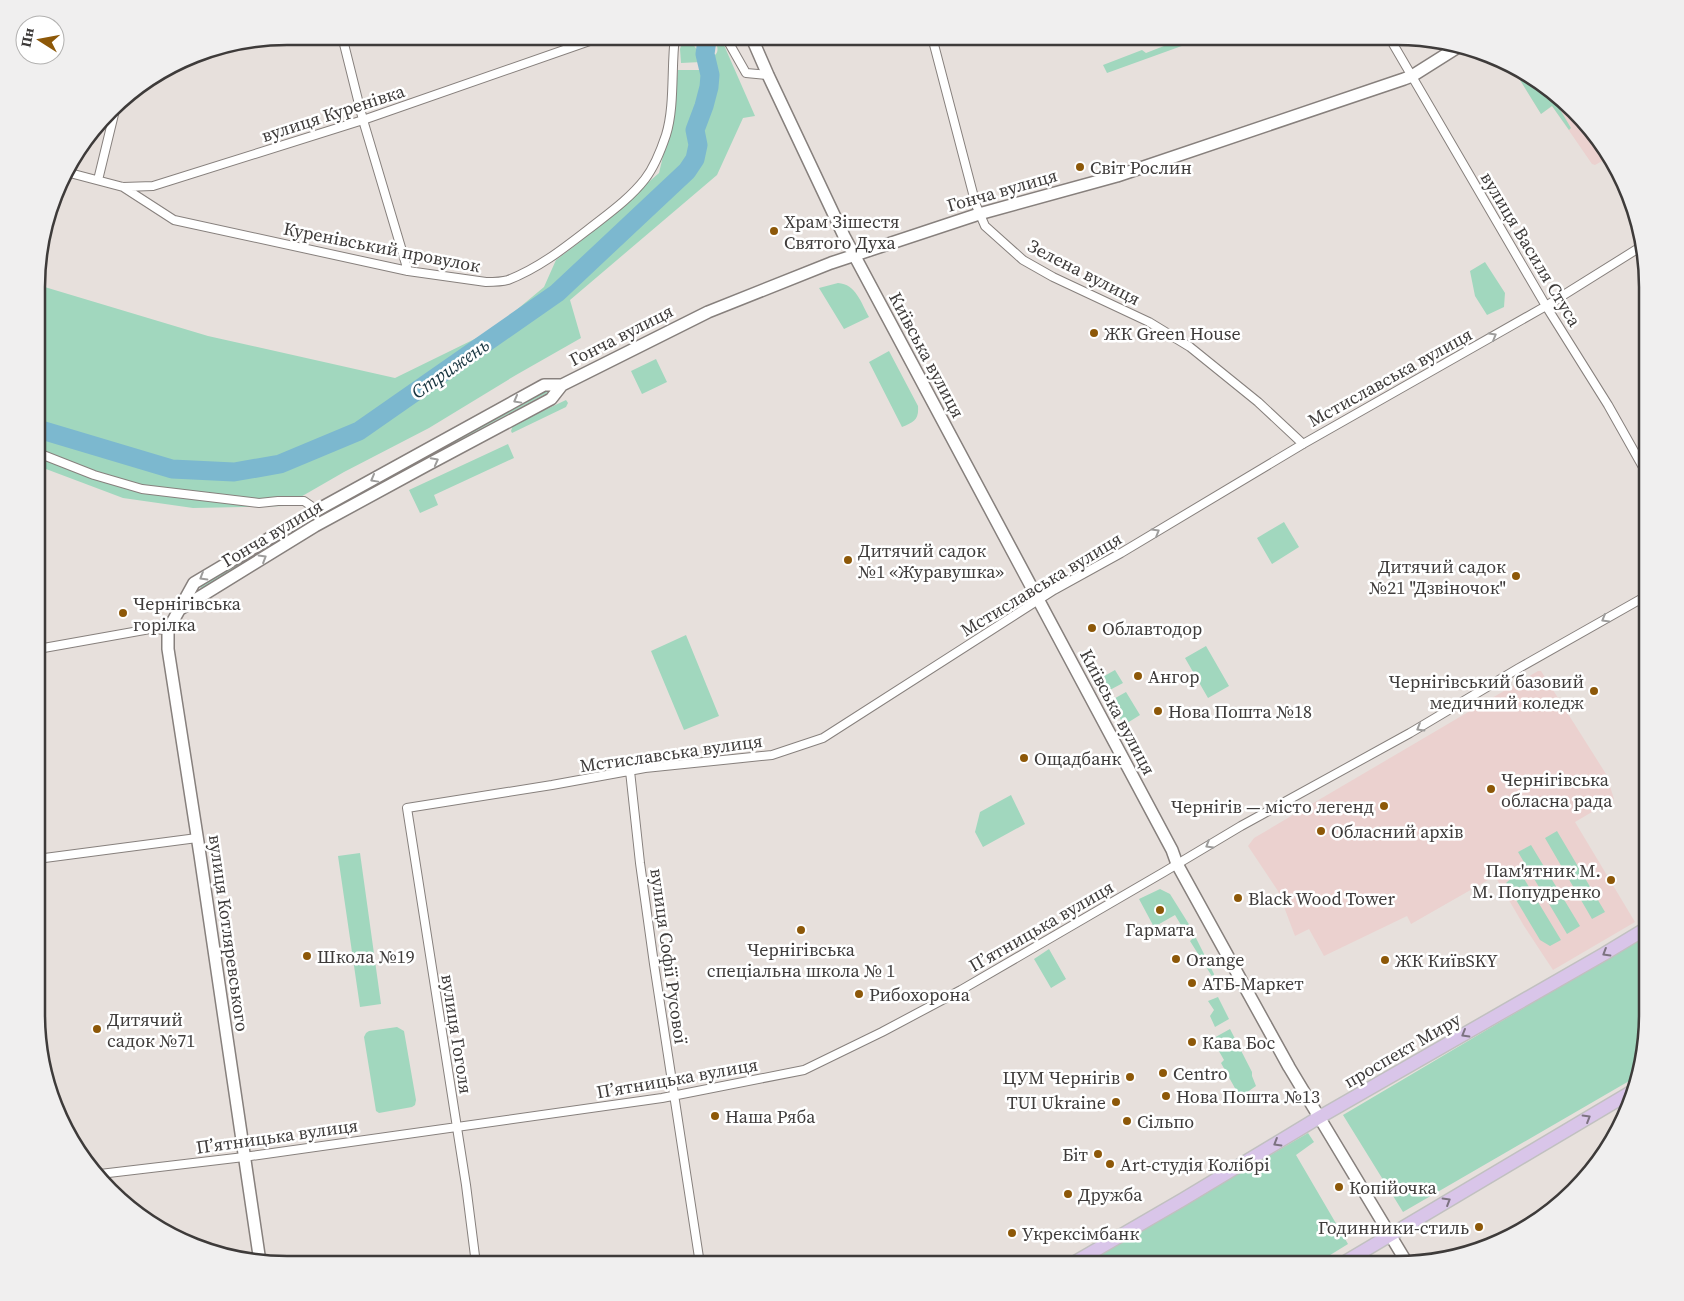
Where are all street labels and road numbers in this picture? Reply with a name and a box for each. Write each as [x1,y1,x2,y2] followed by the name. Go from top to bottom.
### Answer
[258,78,409,148] street label: вулиця Куренівка
[944,162,1060,218] street label: Гонча вулиця
[1475,167,1588,332] street label: вулиця Василя Стуса
[281,216,483,278] street label: Куренівський провулок
[1023,233,1145,311] street label: Зелена вулиця
[883,288,971,422] street label: Київська вулиця
[565,298,677,372] street label: Гонча вулиця
[1303,321,1477,433] street label: Мстиславська вулиця
[217,493,327,573] street label: Гонча вулиця
[956,526,1126,642] street label: Мстиславська вулиця
[1074,645,1162,779] street label: Київська вулиця
[578,728,764,778] street label: Мстиславська вулиця
[203,833,255,1033] street label: вулиця Котляревського
[644,867,694,1046] street label: вулиця Софії Русової
[964,874,1118,978] street label: Пʼятницька вулиця
[435,972,479,1096] street label: вулиця Гоголя
[1339,1006,1466,1094] street label: проспект Миру
[594,1052,760,1104] street label: Пʼятницька вулиця
[194,1112,360,1160] street label: Пʼятницька вулиця

